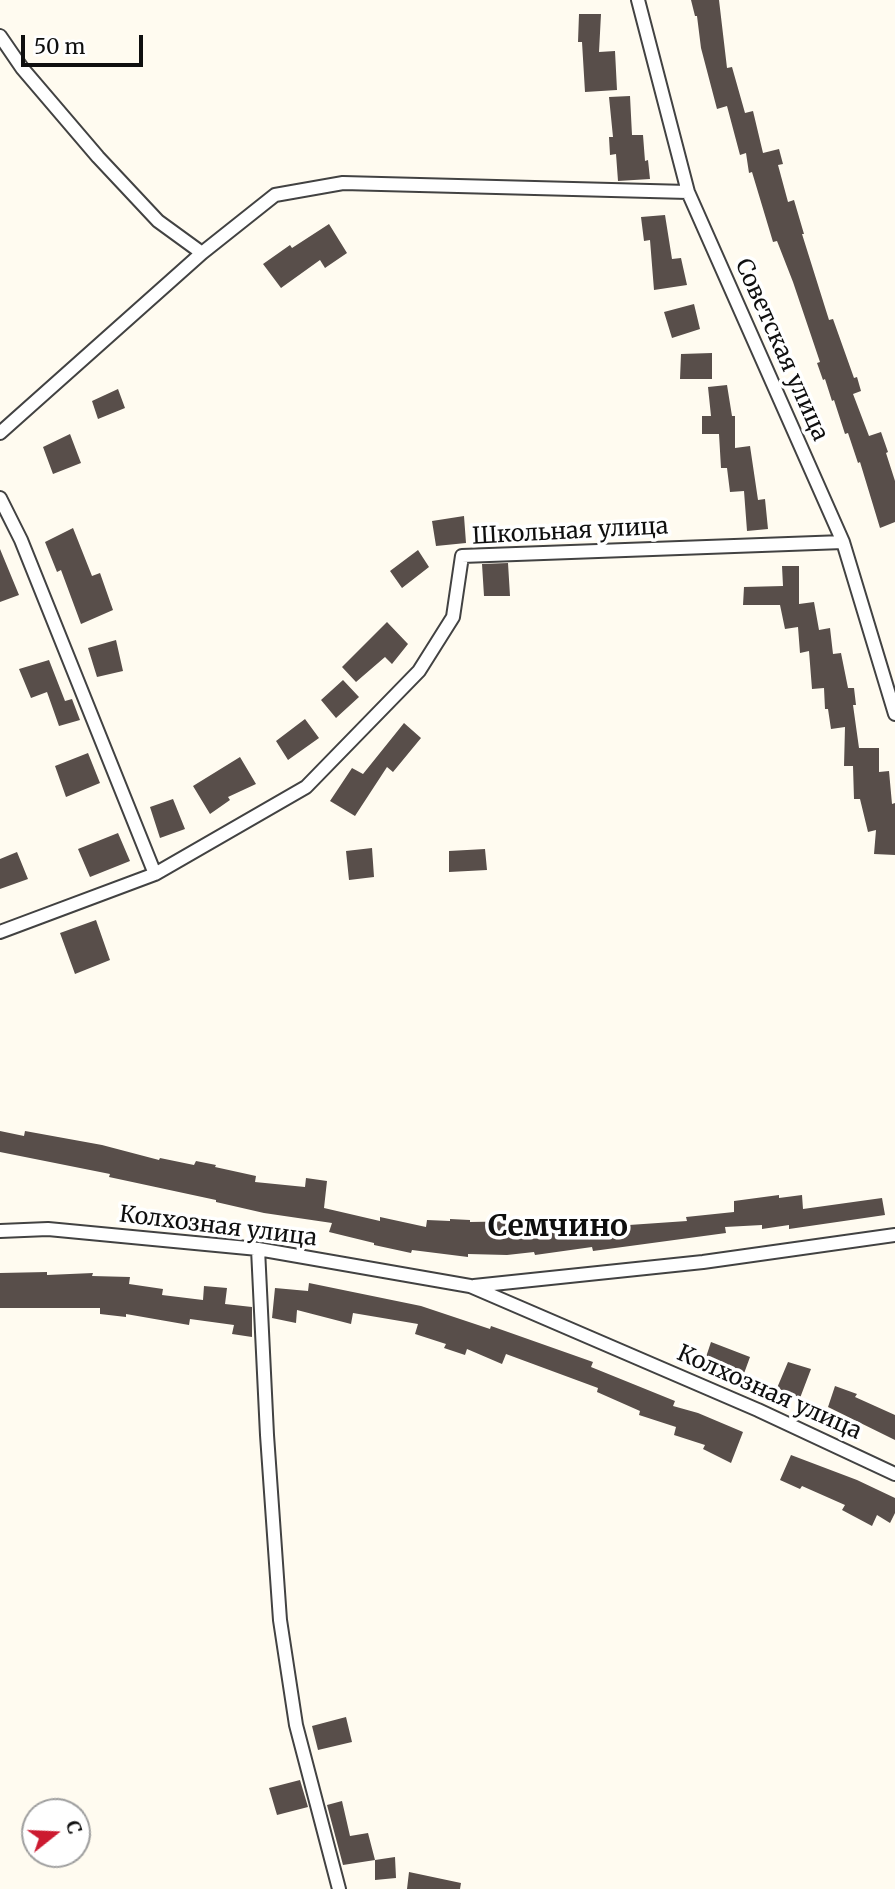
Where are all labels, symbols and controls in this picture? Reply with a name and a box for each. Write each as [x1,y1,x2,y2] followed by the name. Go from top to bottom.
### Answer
[24,21,147,65] scale bar
[34,33,85,60] text: 50 m
[728,255,834,445] street label: Советская улица
[471,513,669,551] street label: Школьная улица
[118,1201,318,1253] street label: Колхозная улица
[488,1210,628,1246] district label: Семчино
[673,1340,865,1446] street label: Колхозная улица
[21,1798,91,1868] north arrow
[61,1817,87,1837] text: С

